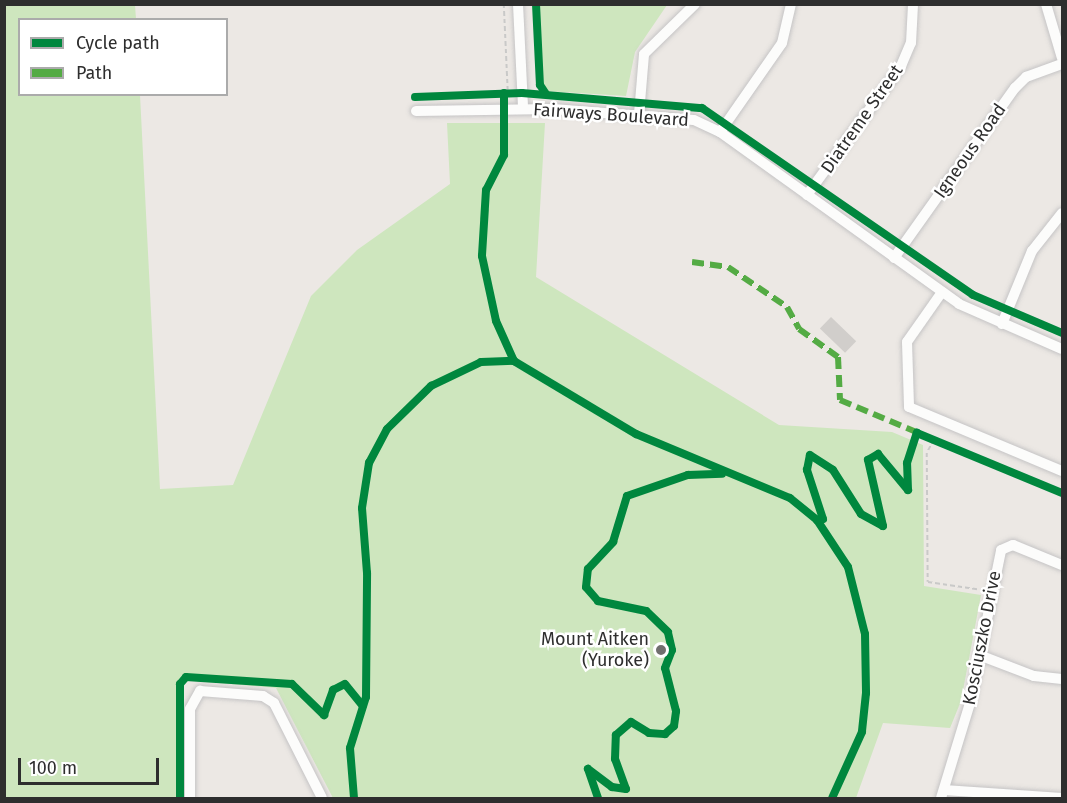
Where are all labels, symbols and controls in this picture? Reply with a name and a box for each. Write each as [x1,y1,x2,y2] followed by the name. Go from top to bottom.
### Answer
[18,18,228,96] legend
[76,32,160,54] text: Cycle path
[816,60,908,178] street label: Diatreme Street
[76,62,112,84] text: Path
[532,99,690,131] street label: Fairways Boulevard
[929,99,1011,203] street label: Igneous Road
[958,569,1006,707] street label: Kosciuszko Drive
[541,629,649,672] place label: Mount Aitken (Yuroke)
[654,643,668,657] marker: Mount Aitken (Yuroke)
[21,746,162,784] scale bar
[29,757,77,779] text: 100 m

